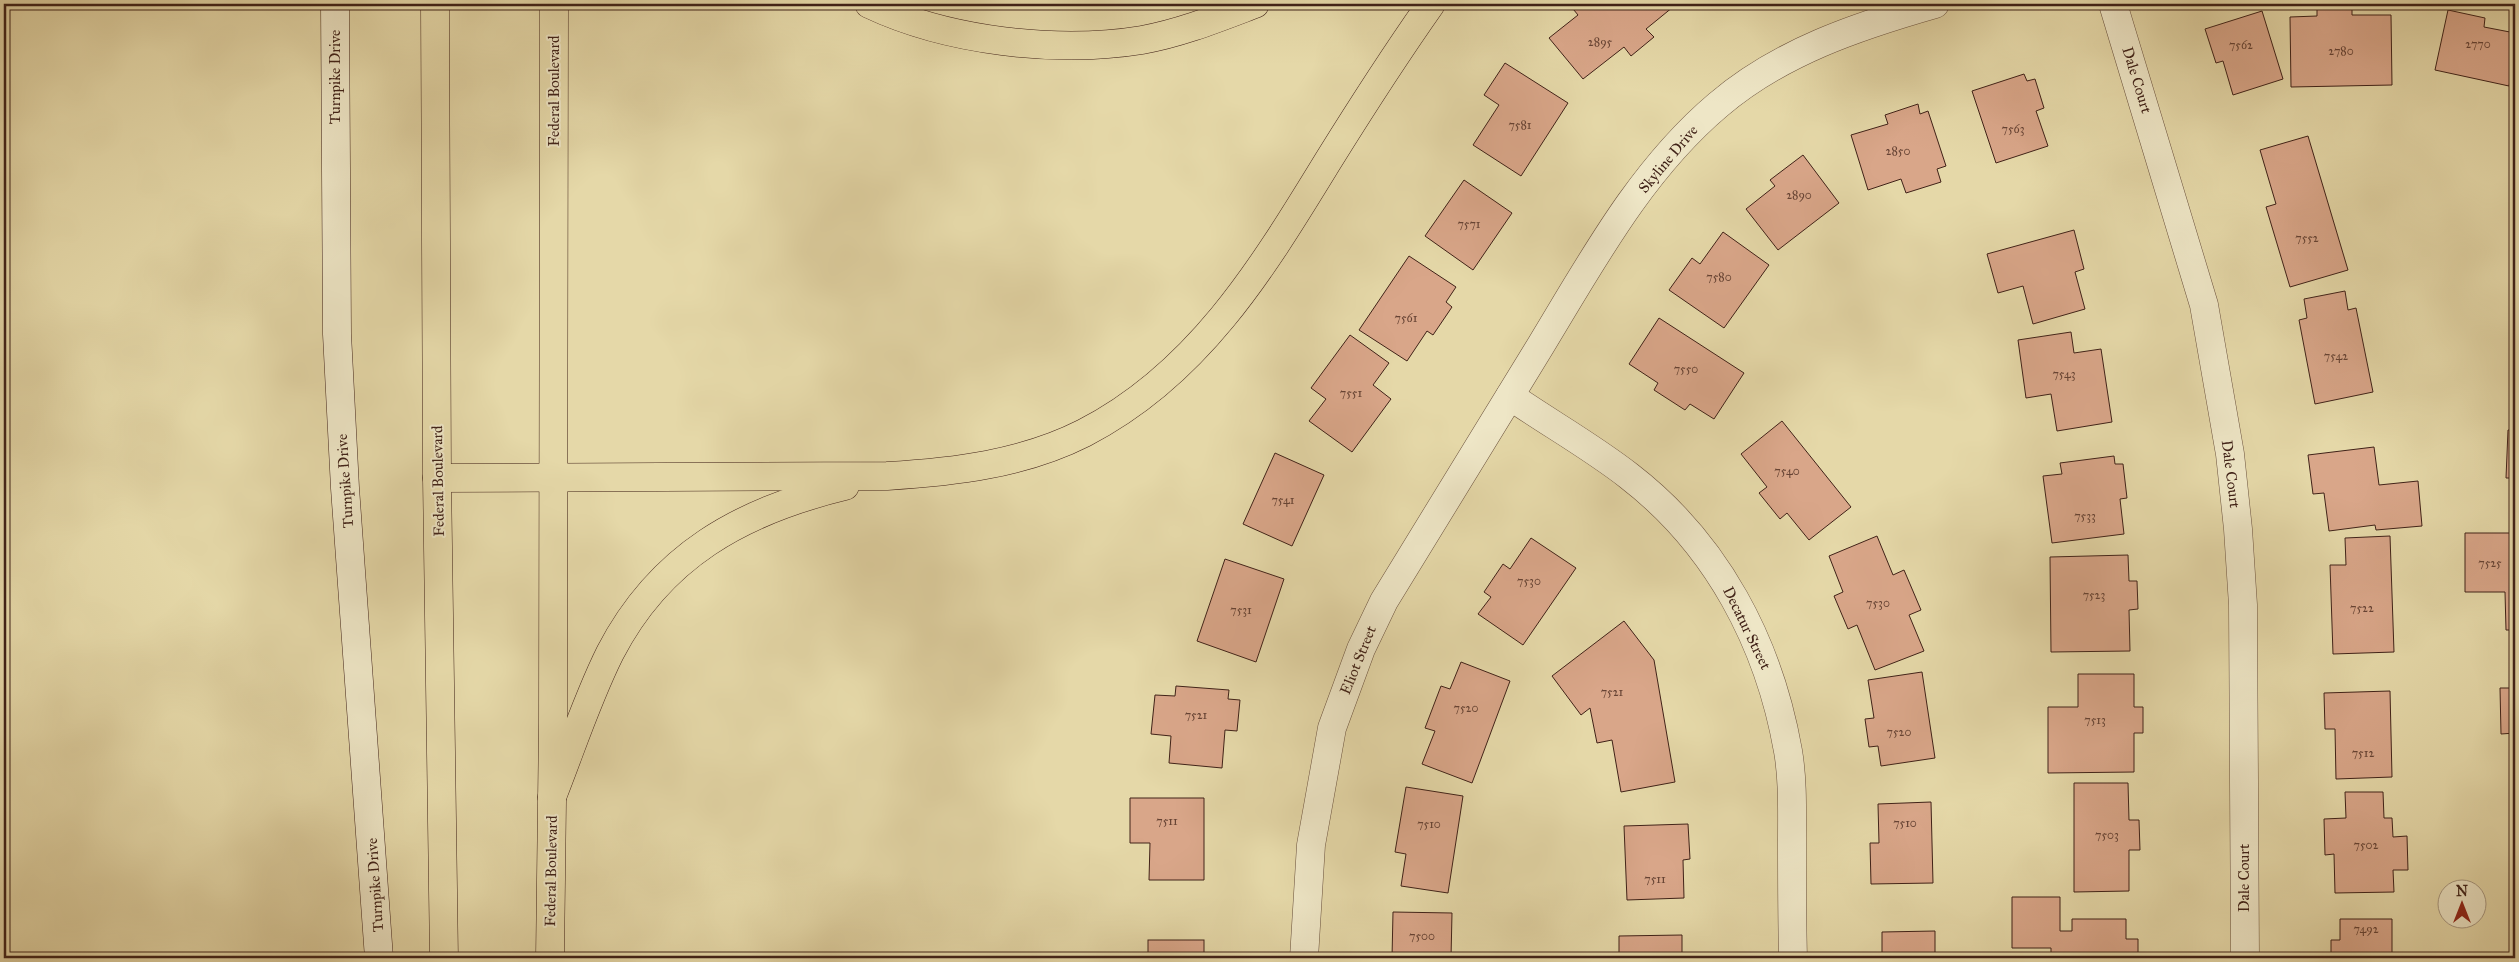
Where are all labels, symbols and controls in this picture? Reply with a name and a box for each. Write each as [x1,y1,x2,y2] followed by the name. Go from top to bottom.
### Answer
[326,30,344,124] street label: Turnpike Drive
[545,35,563,147] street label: Federal Boulevard
[1588,35,1613,49] house number: 2895
[2465,37,2491,51] house number: 2770
[2229,38,2253,52] house number: 7562
[2328,44,2354,58] house number: 2780
[2118,45,2156,116] street label: Dale Court
[1508,118,1532,132] house number: 7581
[1634,121,1702,197] street label: Skyline Drive
[2002,122,2025,136] house number: 7563
[1886,144,1910,158] house number: 2850
[1786,188,1812,202] house number: 2890
[1457,217,1481,231] house number: 7571
[2295,231,2319,245] house number: 7552
[1706,270,1732,284] house number: 7580
[1395,311,1418,325] house number: 7561
[2324,349,2348,363] house number: 7542
[1674,362,1698,376] house number: 7550
[2052,367,2076,381] house number: 7543
[1340,386,1362,400] house number: 7551
[428,425,448,537] street label: Federal Boulevard
[333,433,357,529] street label: Turnpike Drive
[2218,439,2244,510] street label: Dale Court
[1774,464,1800,478] house number: 7540
[1271,493,1295,507] house number: 7541
[2074,509,2096,523] house number: 7533
[2478,556,2502,570] house number: 7525
[1517,574,1541,588] house number: 7530
[1719,584,1775,673] street label: Decatur Street
[2083,588,2106,602] house number: 7523
[1866,596,1890,610] house number: 7530
[2350,601,2374,615] house number: 7522
[1230,603,1252,617] house number: 7531
[1336,622,1380,697] street label: Eliot Street
[1601,685,1624,699] house number: 7521
[1454,701,1478,715] house number: 7520
[1185,708,1208,722] house number: 7521
[2084,713,2106,727] house number: 7513
[1887,725,1911,739] house number: 7520
[2352,746,2374,760] house number: 7512
[1156,814,1178,828] house number: 7511
[541,815,561,927] street label: Federal Boulevard
[1893,816,1917,830] house number: 7510
[1417,817,1441,831] house number: 7510
[2095,828,2119,842] house number: 7503
[363,837,387,933] street label: Turnpike Drive
[2354,838,2379,852] house number: 7502
[2235,843,2253,912] street label: Dale Court
[1644,872,1666,886] house number: 7511
[2436,880,2486,930] north arrow
[2456,883,2468,900] text: N
[2353,922,2379,936] house number: 7492
[1409,929,1435,943] house number: 7500

